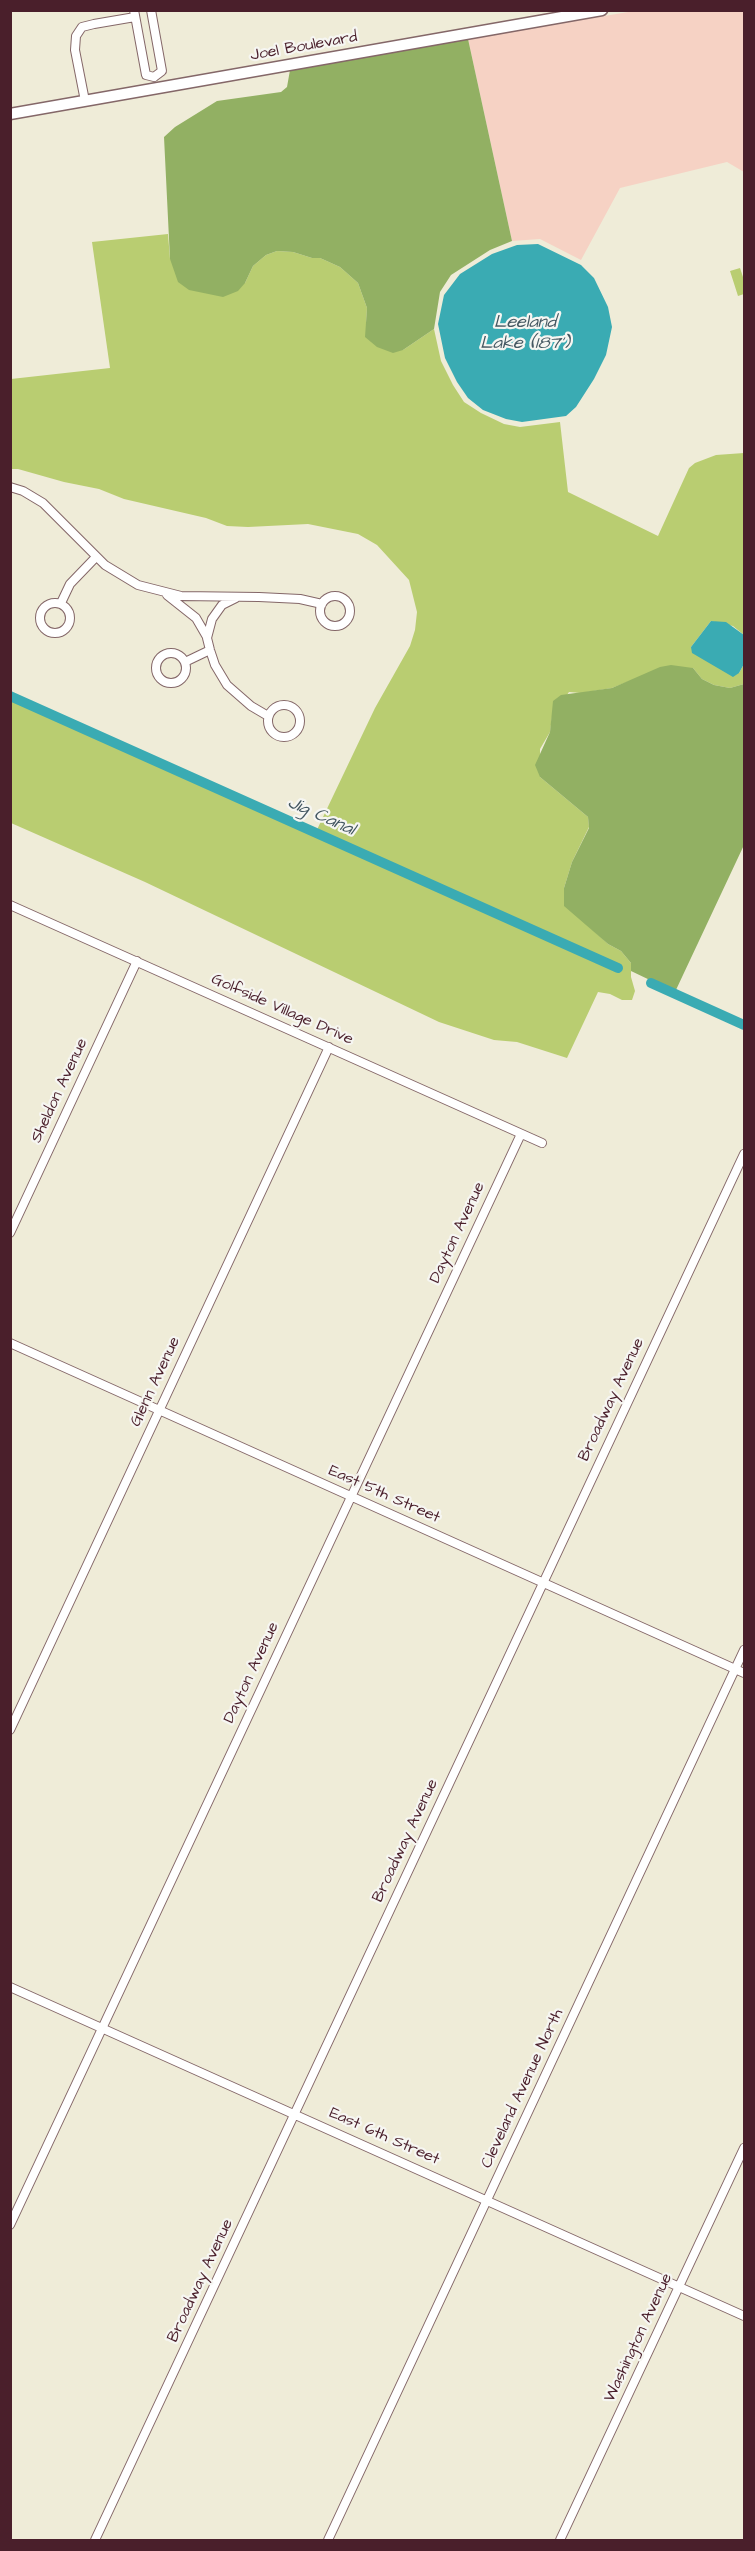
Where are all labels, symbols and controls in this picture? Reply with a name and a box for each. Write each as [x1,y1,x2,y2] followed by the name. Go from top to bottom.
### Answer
[249,28,359,66] street label: Joel Boulevard
[480,312,570,354] water label: Leeland Lake (187')
[284,793,358,841] water label: Jig Canal
[208,970,356,1050] street label: Golfside Village Drive
[27,1036,93,1146] street label: Sheldon Avenue
[426,1179,490,1287] street label: Dayton Avenue
[127,1334,185,1430] street label: Glenn Avenue
[575,1335,649,1465] street label: Broadway Avenue
[325,1462,443,1528] street label: East 5th Street
[220,1619,284,1727] street label: Dayton Avenue
[369,1776,443,1906] street label: Broadway Avenue
[478,2006,568,2172] street label: Cleveland Avenue North
[326,2104,442,2170] street label: East 6th Street
[164,2216,238,2346] street label: Broadway Avenue
[601,2271,677,2405] street label: Washington Avenue

